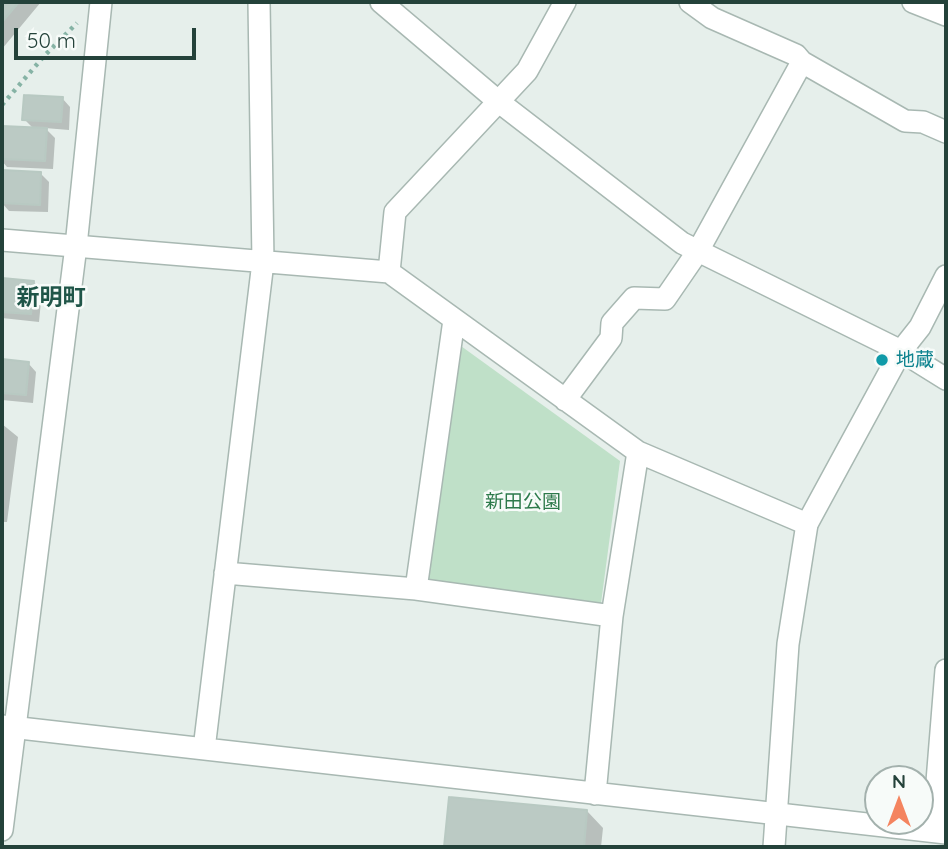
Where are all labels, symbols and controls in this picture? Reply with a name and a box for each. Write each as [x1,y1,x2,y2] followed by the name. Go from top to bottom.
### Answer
[18,14,200,58] scale bar
[27,27,76,53] text: 50 m
[17,284,85,312] district label: 新明町
[896,349,934,371] place label: 地蔵
[874,352,890,368] marker: 地蔵
[485,491,561,513] park label: 新田公園
[864,765,934,835] north arrow
[892,769,906,793] text: N

